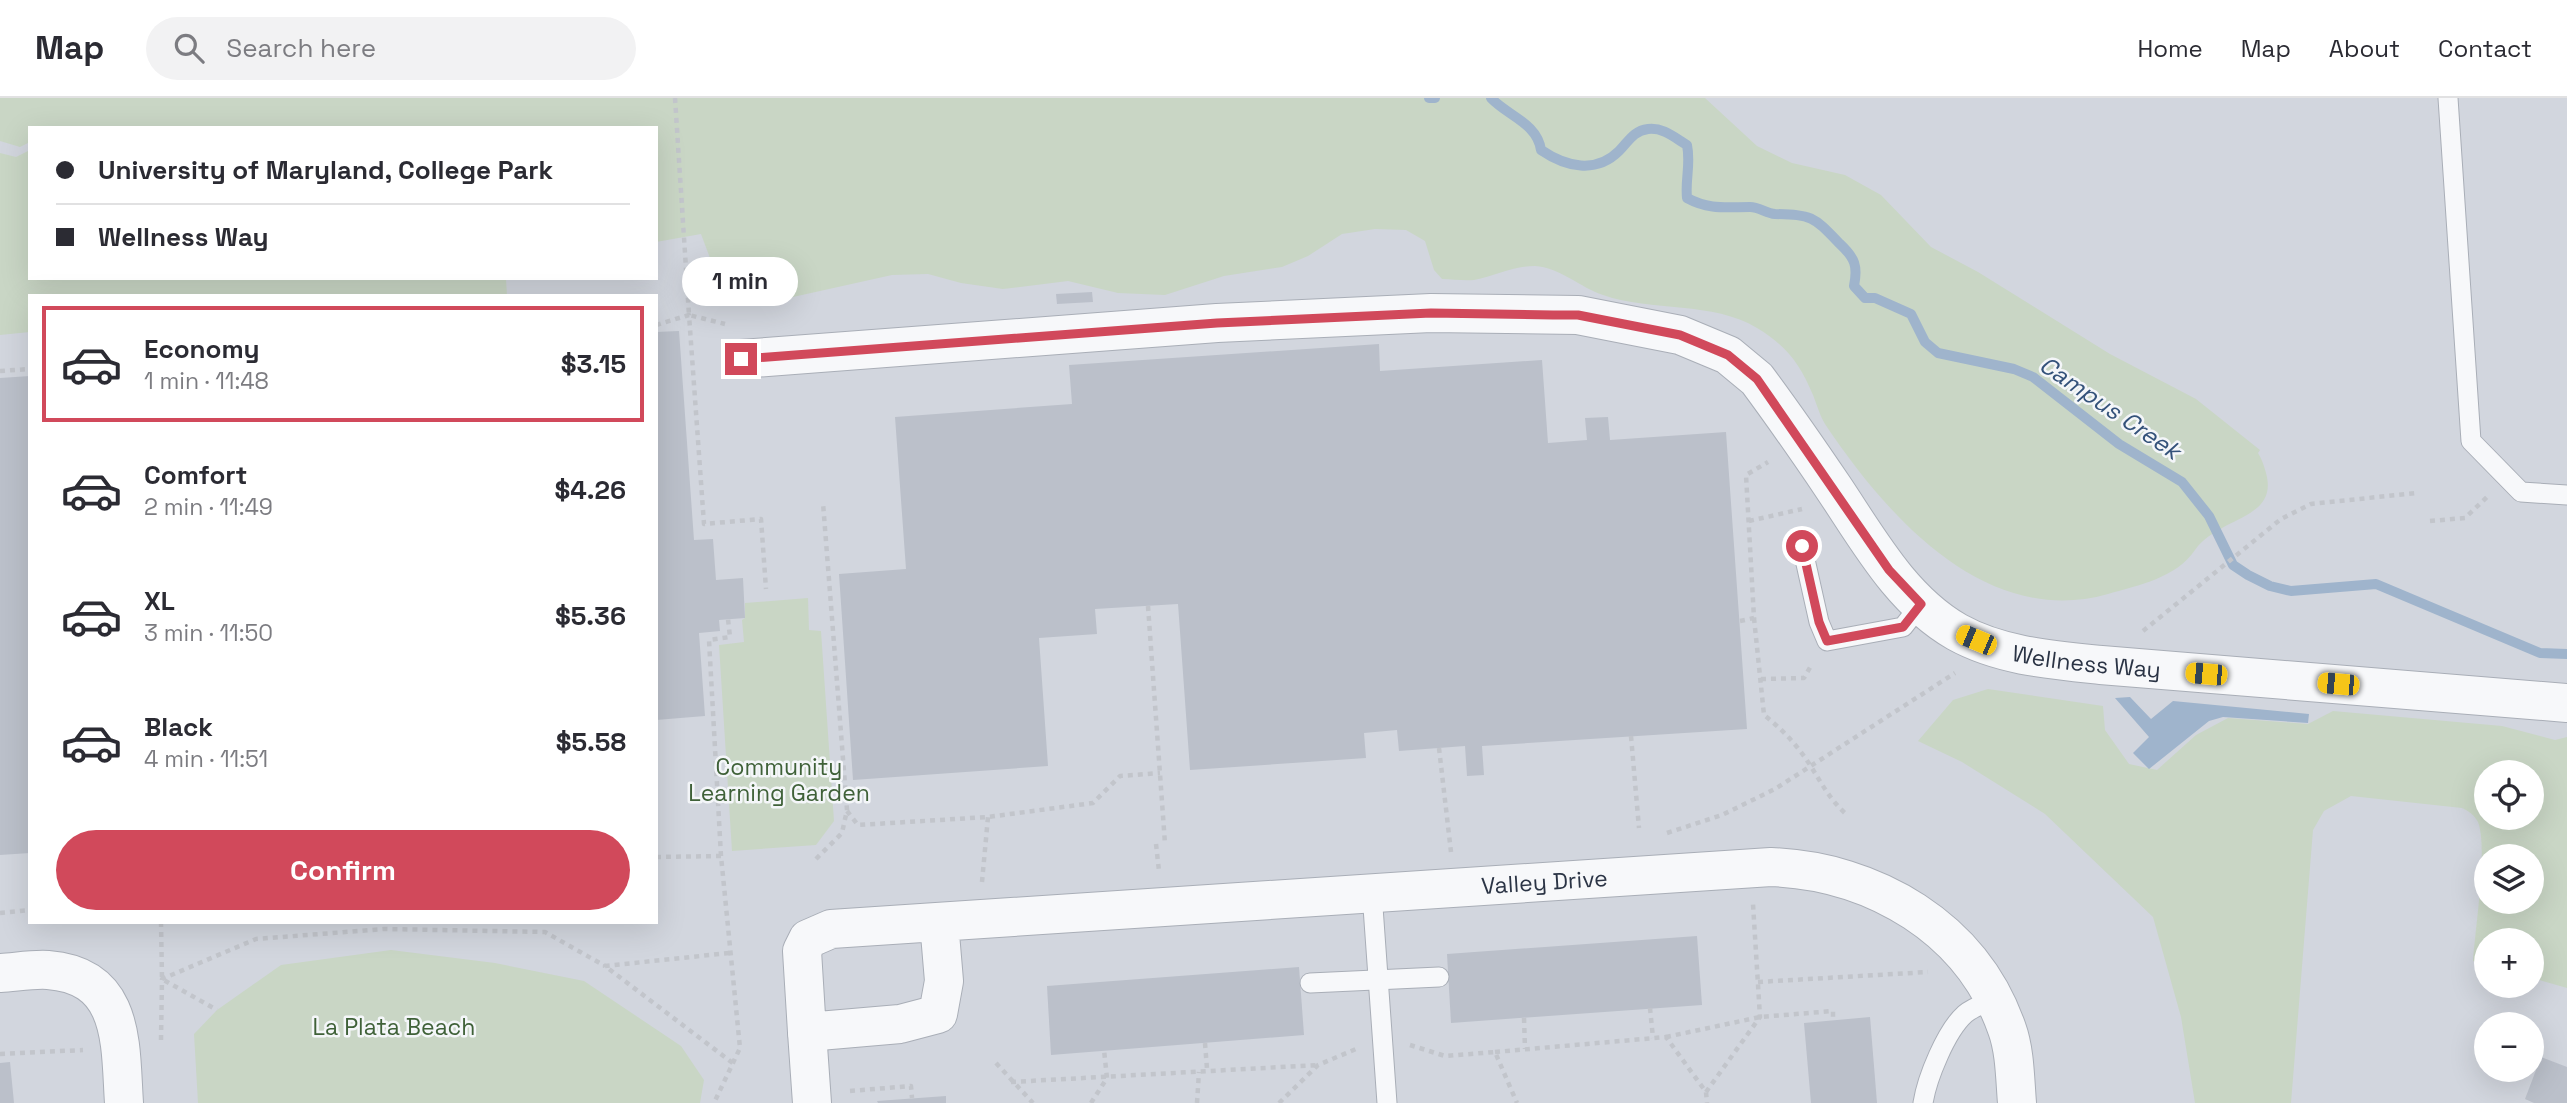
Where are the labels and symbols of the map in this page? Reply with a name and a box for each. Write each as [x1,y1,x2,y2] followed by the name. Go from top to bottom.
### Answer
[683,258,799,306] callout: 1 min
[725,343,757,375] route end
[2034,349,2190,468] water label: Campus Creek
[1786,530,1818,562] route start
[1953,622,2000,658] car
[2010,638,2162,685] street label: Wellness Way
[2185,662,2228,686] car
[2317,672,2360,696] car
[688,752,870,808] park label: Community Learning Garden
[1480,863,1609,901] street label: Valley Drive
[313,1012,475,1042] park label: La Plata Beach

